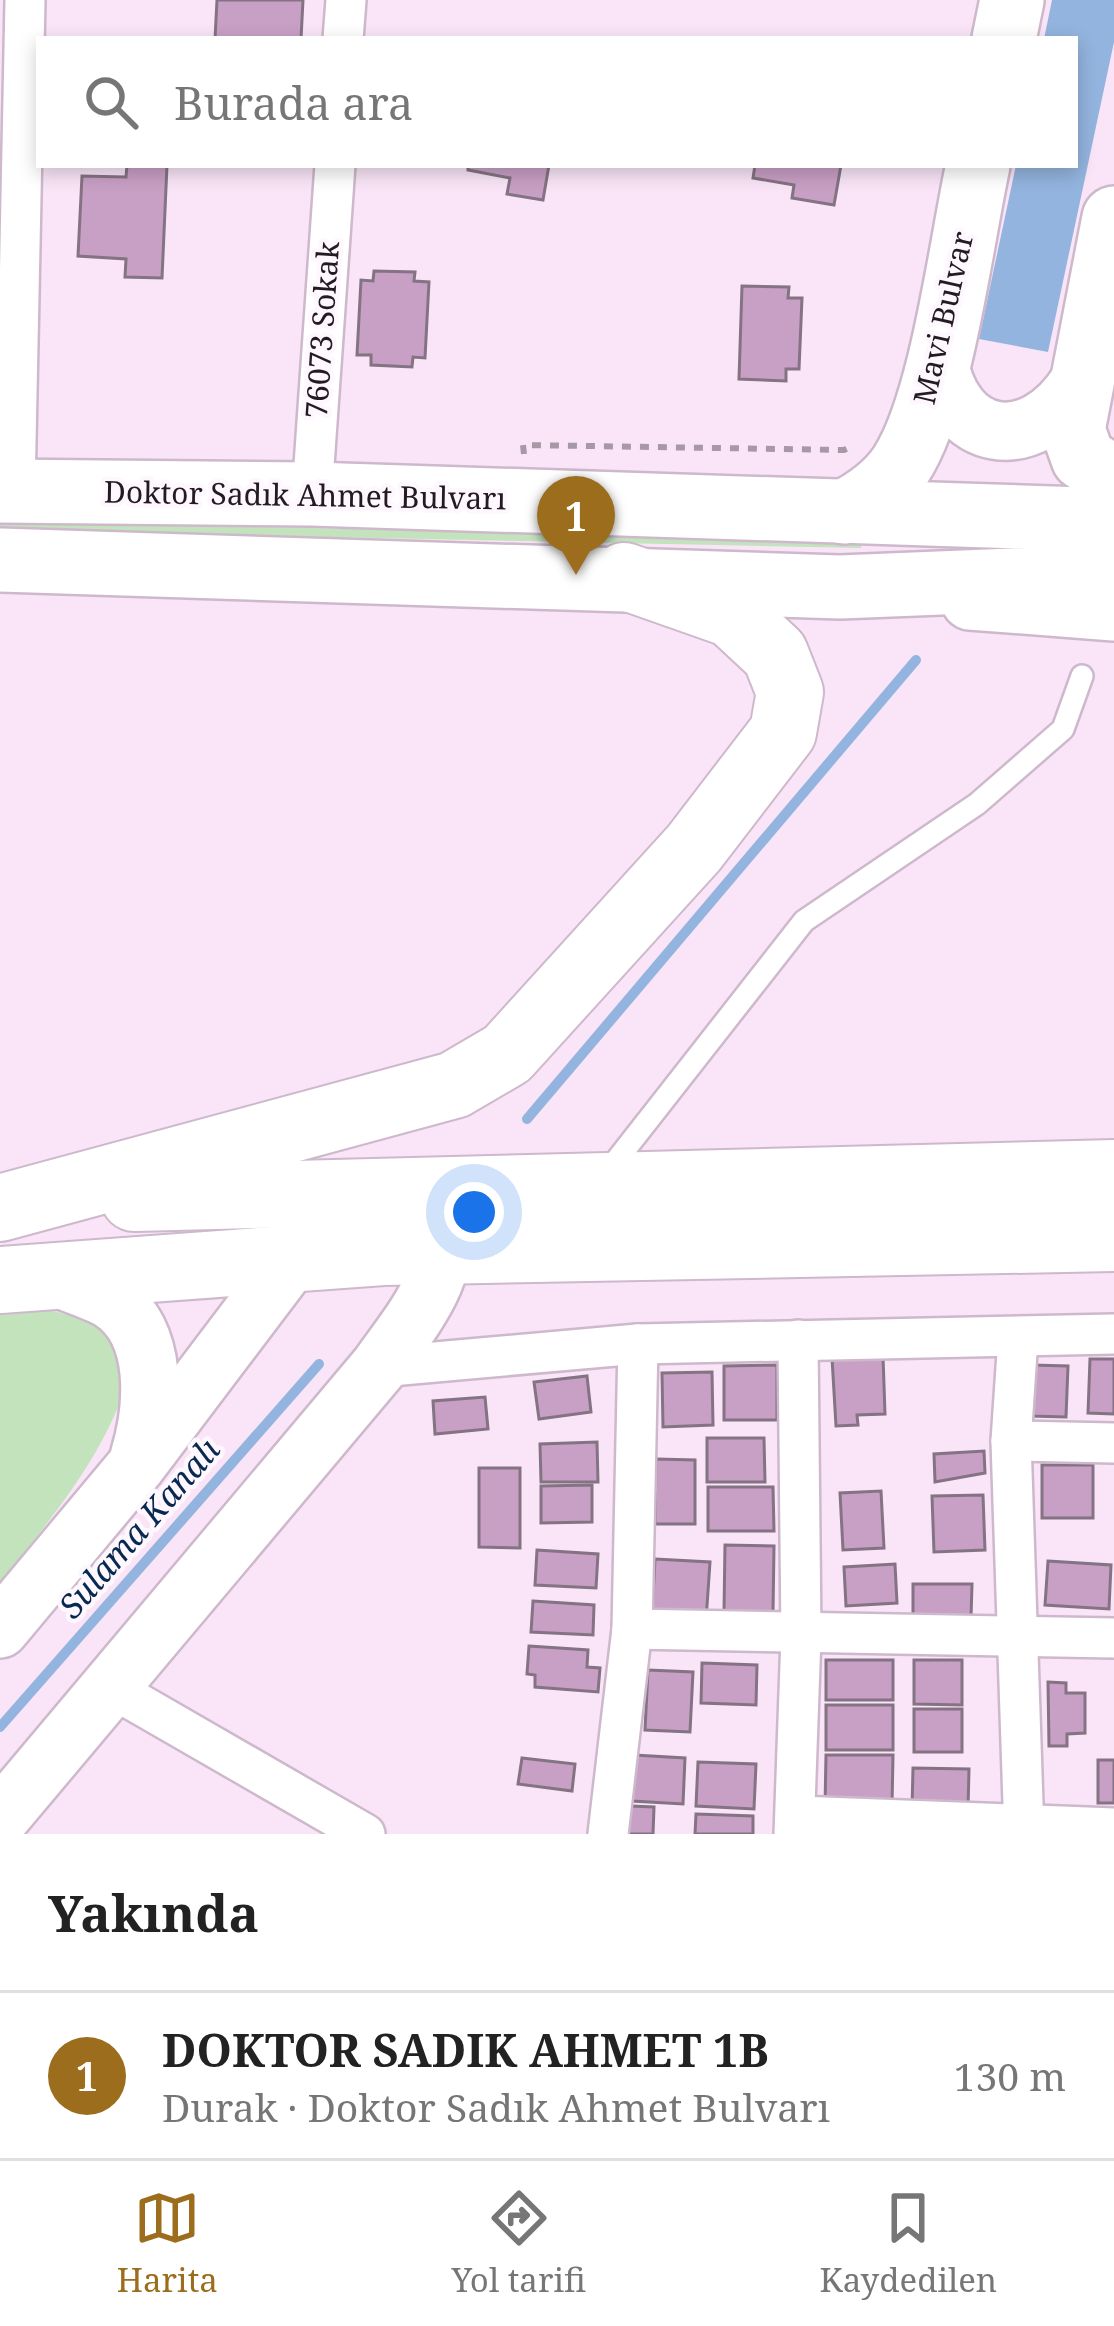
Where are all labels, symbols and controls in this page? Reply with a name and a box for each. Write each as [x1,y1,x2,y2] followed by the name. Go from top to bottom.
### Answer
[36,36,1078,168] search box
[78,69,144,135] icon: search
[174,72,413,133] text: Burada ara
[903,227,982,408] street label: Mavi Bulvar
[295,240,348,420] street label: 76073 Sokak
[104,470,507,519] street label: Doktor Sadık Ahmet Bulvarı
[537,476,615,575] pin: 1
[444,1182,504,1242] your location
[48,1428,229,1627] water label: Sulama Kanalı
[48,1877,259,1947] text: Yakında
[162,2019,769,2080] text: DOKTOR SADIK AHMET 1B
[76,2049,98,2102] text: 1
[954,2049,1066,2102] text: 130 m
[162,2080,830,2133] text: Durak · Doktor Sadık Ahmet Bulvarı
[117,2185,218,2302] tab: Harita
[452,2185,586,2302] tab: Yol tarifi
[820,2185,997,2302] tab: Kaydedilen

